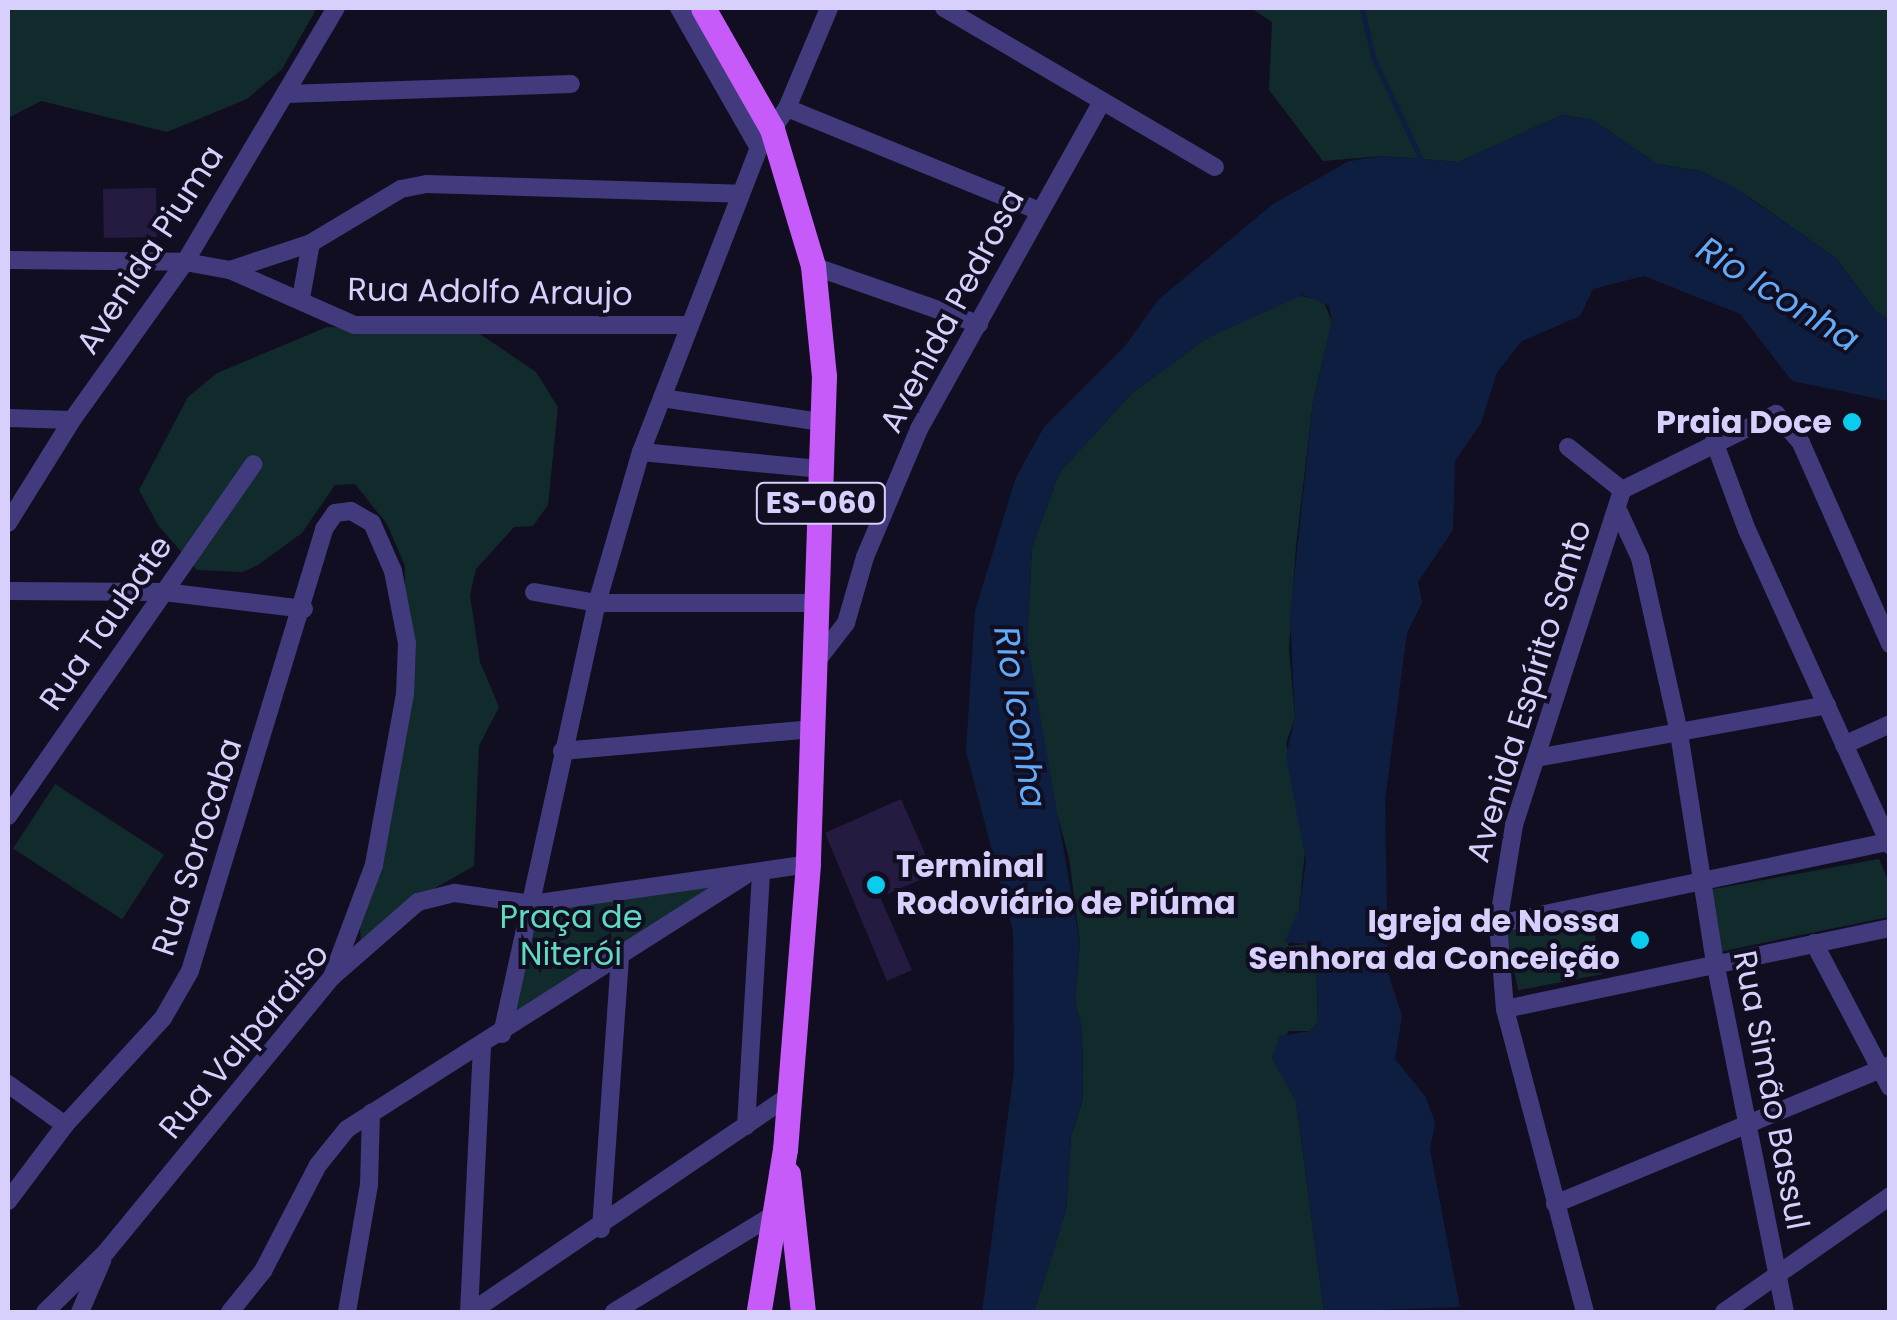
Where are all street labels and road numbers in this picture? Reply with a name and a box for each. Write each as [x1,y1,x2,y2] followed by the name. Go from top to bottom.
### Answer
[68,138,232,362] street label: Avenida Piuma
[872,183,1032,439] street label: Avenida Pedrosa
[347,270,633,314] street label: Rua Adolfo Araujo
[754,478,888,528] road number: ES-060
[1459,515,1599,867] street label: Avenida Espírito Santo
[32,528,180,718] street label: Rua Taubate
[144,734,250,960] street label: Rua Sorocaba
[151,936,337,1146] street label: Rua Valparaiso
[1725,947,1817,1233] street label: Rua Simão Bassul

